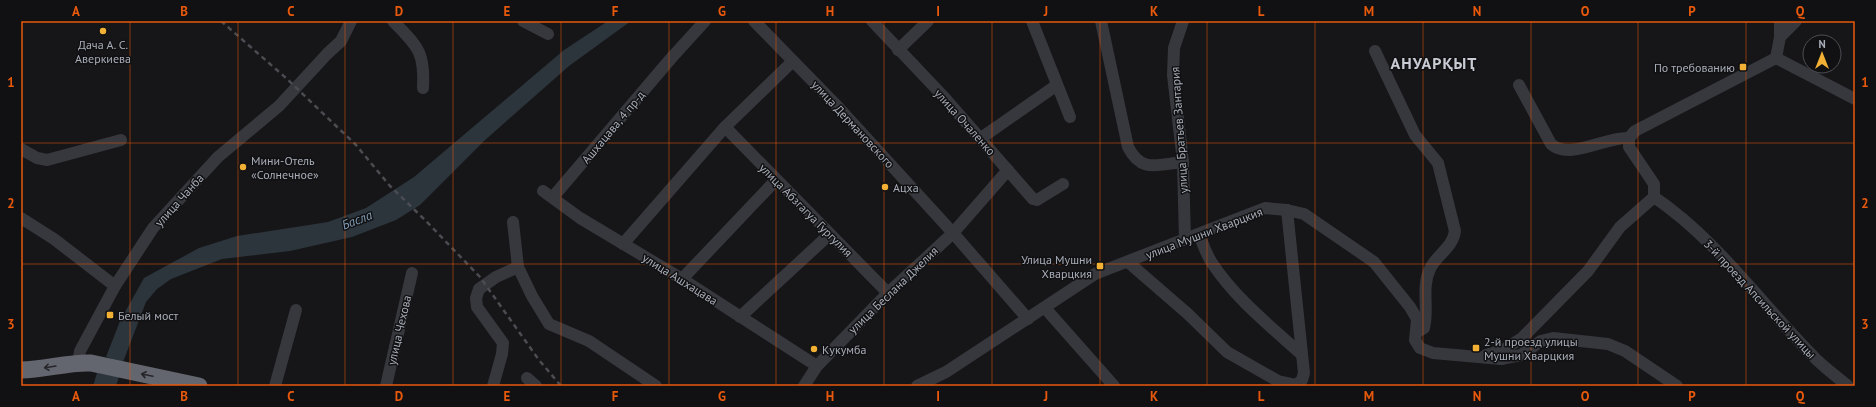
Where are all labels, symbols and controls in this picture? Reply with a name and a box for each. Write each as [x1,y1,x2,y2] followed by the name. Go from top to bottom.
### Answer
[72,3,80,20] text: A
[180,3,188,20] text: B
[287,3,295,20] text: C
[395,3,403,20] text: D
[504,3,511,20] text: E
[612,3,619,20] text: F
[718,3,726,20] text: G
[826,3,834,20] text: H
[936,3,940,20] text: I
[1043,3,1048,20] text: J
[1150,3,1158,20] text: K
[1258,3,1265,20] text: L
[1364,3,1374,20] text: M
[1473,3,1481,20] text: N
[1581,3,1590,20] text: O
[1688,3,1696,20] text: P
[1796,3,1806,20] text: Q
[98,26,108,36] marker: Дача А. С. Аверкиева
[1802,34,1842,74] north arrow
[75,37,131,66] place label: Дача А. С. Аверкиева
[1818,37,1826,51] text: N
[1391,53,1477,73] district label: АНУАРҚЫҬ
[1654,60,1735,75] place label: По требованию
[1738,62,1748,72] marker: По требованию
[1167,66,1191,194] street label: улица Братьев Зантария
[7,74,15,91] text: 1
[1861,74,1869,91] text: 1
[808,77,898,171] street label: улица Дермановского
[931,86,999,158] street label: улица Очаленко
[578,87,648,166] street label: Ашхацава, 4 пр-д
[251,153,319,182] place label: Мини-Отель «Солнечное»
[756,160,856,260] street label: улица Абзгагуа Гургулия
[238,162,248,172] marker: Мини-Отель «Солнечное»
[151,170,207,229] street label: улица Чанба
[893,180,919,195] place label: Ацха
[880,182,890,192] marker: Ацха
[7,195,15,212] text: 2
[1861,195,1869,212] text: 2
[1143,204,1265,262] street label: улица Мушни Хварцкия
[339,206,375,234] water label: Басла
[1701,236,1819,362] street label: 3-й проезд Апсильской улицы
[845,243,941,337] street label: улица Беслана Джелия
[640,250,720,308] street label: улица Ашхацава
[1021,252,1092,281] place label: Улица Мушни Хварцкия
[1095,261,1105,271] marker: Улица Мушни Хварцкия
[384,294,414,366] street label: улица Чехова
[118,308,179,323] place label: Белый мост
[105,310,115,320] marker: Белый мост
[7,316,15,333] text: 3
[1861,316,1869,333] text: 3
[1484,334,1578,363] place label: 2-й проезд улицы Мушни Хварцкия
[822,342,866,357] place label: Кукумба
[1471,343,1481,353] marker: 2-й проезд улицы Мушни Хварцкия
[809,344,819,354] marker: Кукумба
[44,363,57,371] one-way arrow
[141,370,154,378] one-way arrow
[72,388,80,405] text: A
[180,388,188,405] text: B
[287,388,295,405] text: C
[395,388,403,405] text: D
[504,388,511,405] text: E
[612,388,619,405] text: F
[718,388,726,405] text: G
[826,388,834,405] text: H
[936,388,940,405] text: I
[1043,388,1048,405] text: J
[1150,388,1158,405] text: K
[1258,388,1265,405] text: L
[1364,388,1374,405] text: M
[1473,388,1481,405] text: N
[1581,388,1590,405] text: O
[1688,388,1696,405] text: P
[1796,388,1806,405] text: Q

